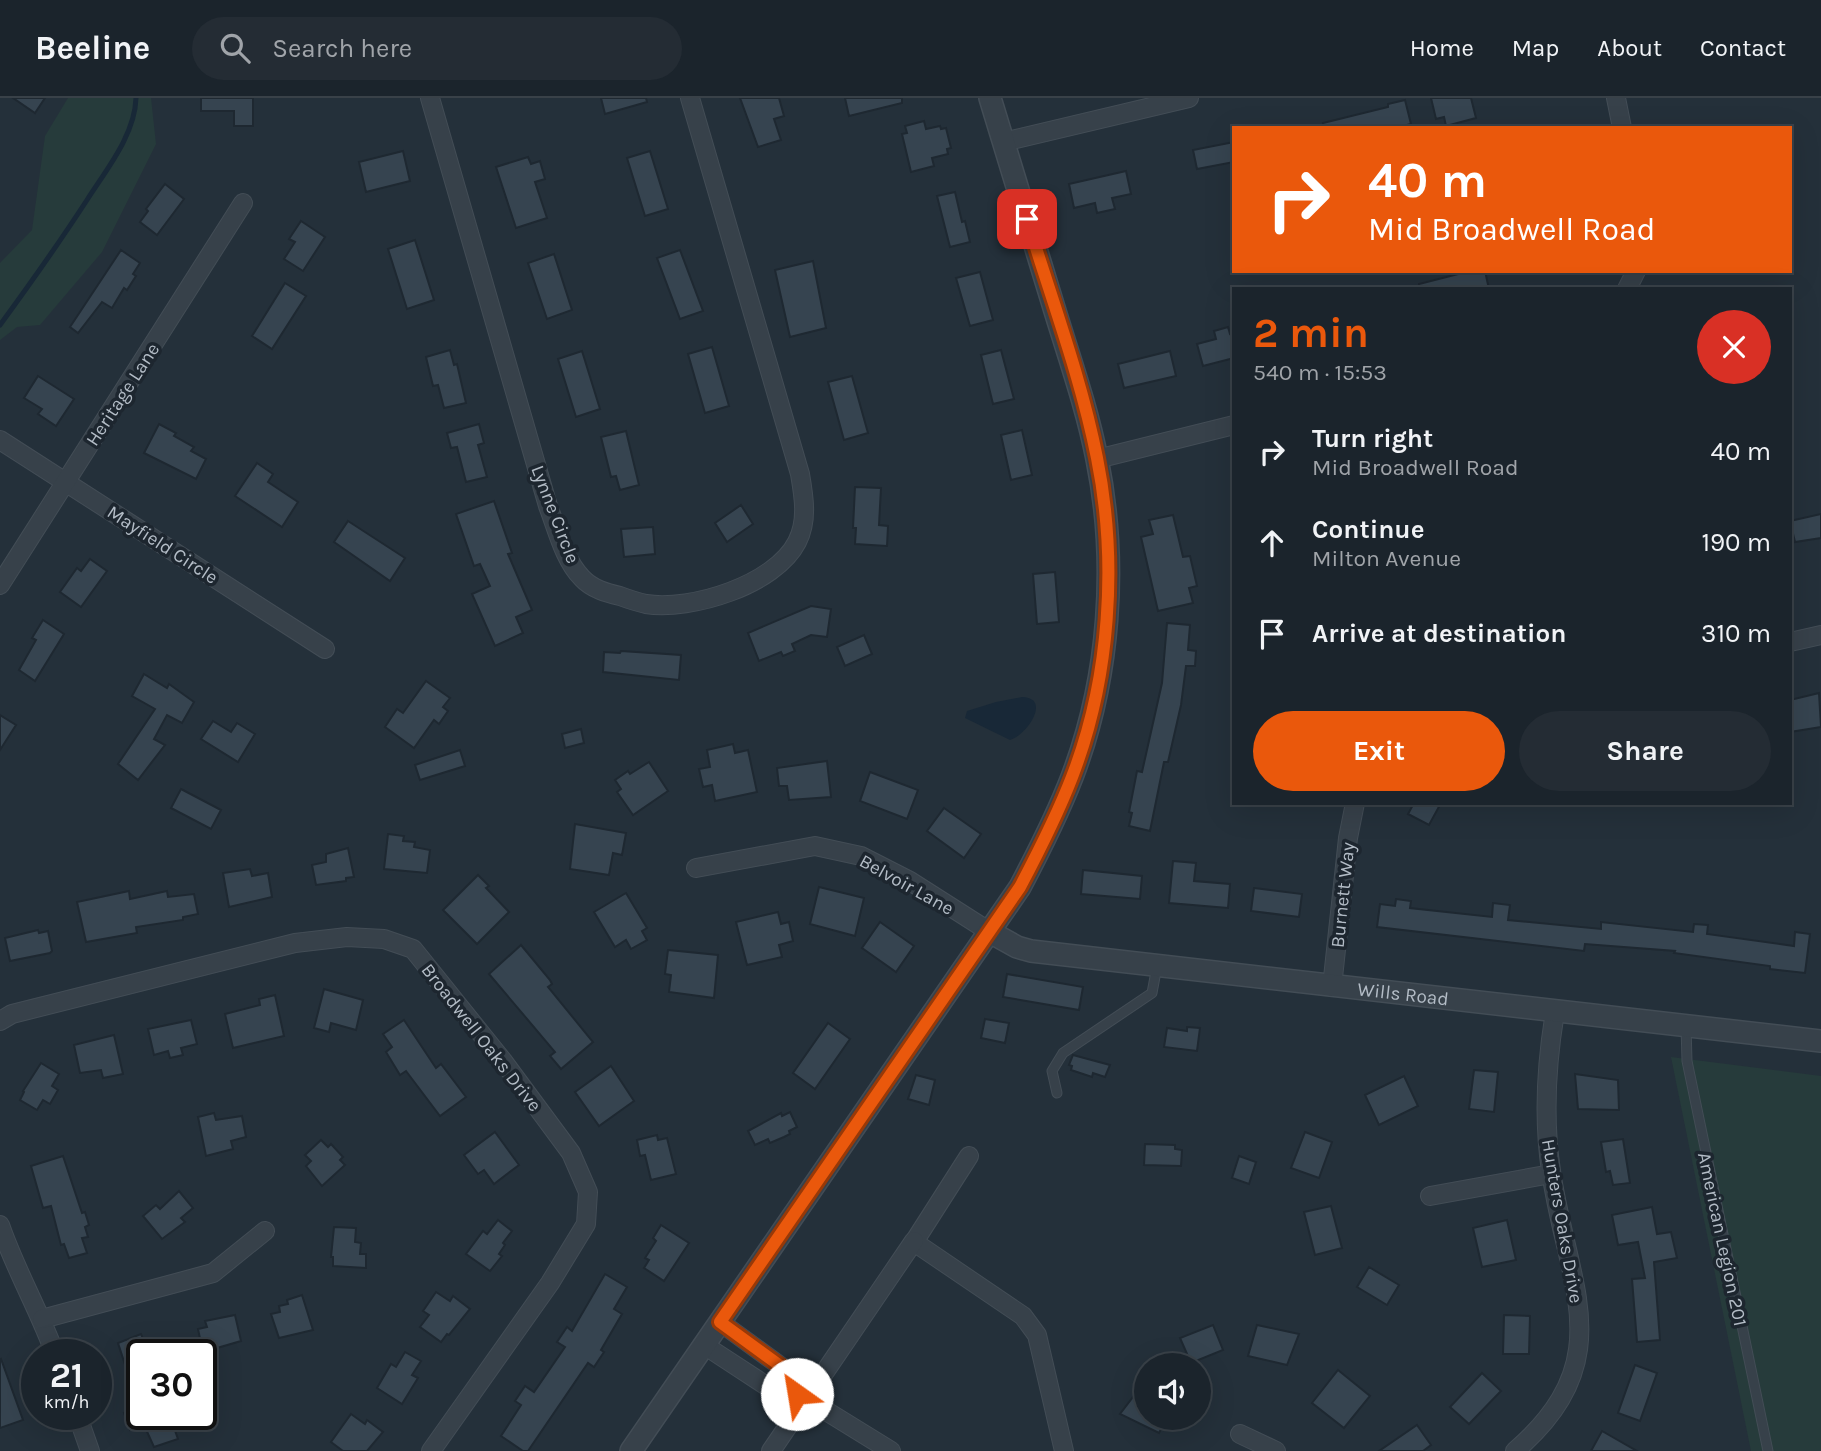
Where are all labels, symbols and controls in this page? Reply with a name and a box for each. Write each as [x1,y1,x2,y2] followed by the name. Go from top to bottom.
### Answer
[192,17,682,80] search box
[35,29,150,67] text: Beeline
[216,29,254,67] icon: search
[272,33,412,64] text: Search here
[1410,34,1474,62] text: Home
[1512,34,1559,62] text: Map
[1597,34,1662,62] text: About
[1700,34,1786,62] text: Contact
[1368,152,1487,209] text: 40 m
[1253,154,1344,245] icon: right
[997,189,1057,249] pin
[1008,200,1046,238] icon: arrive
[1368,211,1656,248] text: Mid Broadwell Road
[1253,308,1369,358] text: 2 min
[1697,310,1771,384] button: close
[81,339,164,450] street label: Heritage Lane
[1253,359,1387,386] text: 540 m · 15:53
[1312,423,1433,454] text: Turn right
[1253,433,1291,471] icon: right
[1711,436,1771,467] text: 40 m
[1312,454,1519,481] text: Mid Broadwell Road
[526,462,584,567] street label: Lynne Circle
[103,501,222,589] street label: Mayfield Circle
[1312,514,1424,545] text: Continue
[1253,524,1291,562] icon: ahead
[1701,527,1771,558] text: 190 m
[1312,545,1461,572] text: Milton Avenue
[1253,615,1291,653] icon: arrive
[1312,618,1566,649] text: Arrive at destination
[1701,618,1771,649] text: 310 m
[1253,711,1505,791] button: Exit
[1519,711,1771,791] button: Share
[1327,841,1359,949] street label: Burnett Way
[856,850,958,920] street label: Belvoir Lane
[417,959,546,1116] street label: Broadwell Oaks Drive
[1356,978,1450,1011] street label: Wills Road
[1537,1137,1587,1305] street label: Hunters Oaks Drive
[1693,1150,1751,1328] street label: American Legion 201
[126,1339,217,1430] speed limit sign: 30
[1134,1353,1211,1430] map controls
[1134,1353,1211,1430] button: sound
[50,1355,83,1396] text: 21
[760,1357,834,1431] position arrow
[44,1391,89,1413] text: km/h

